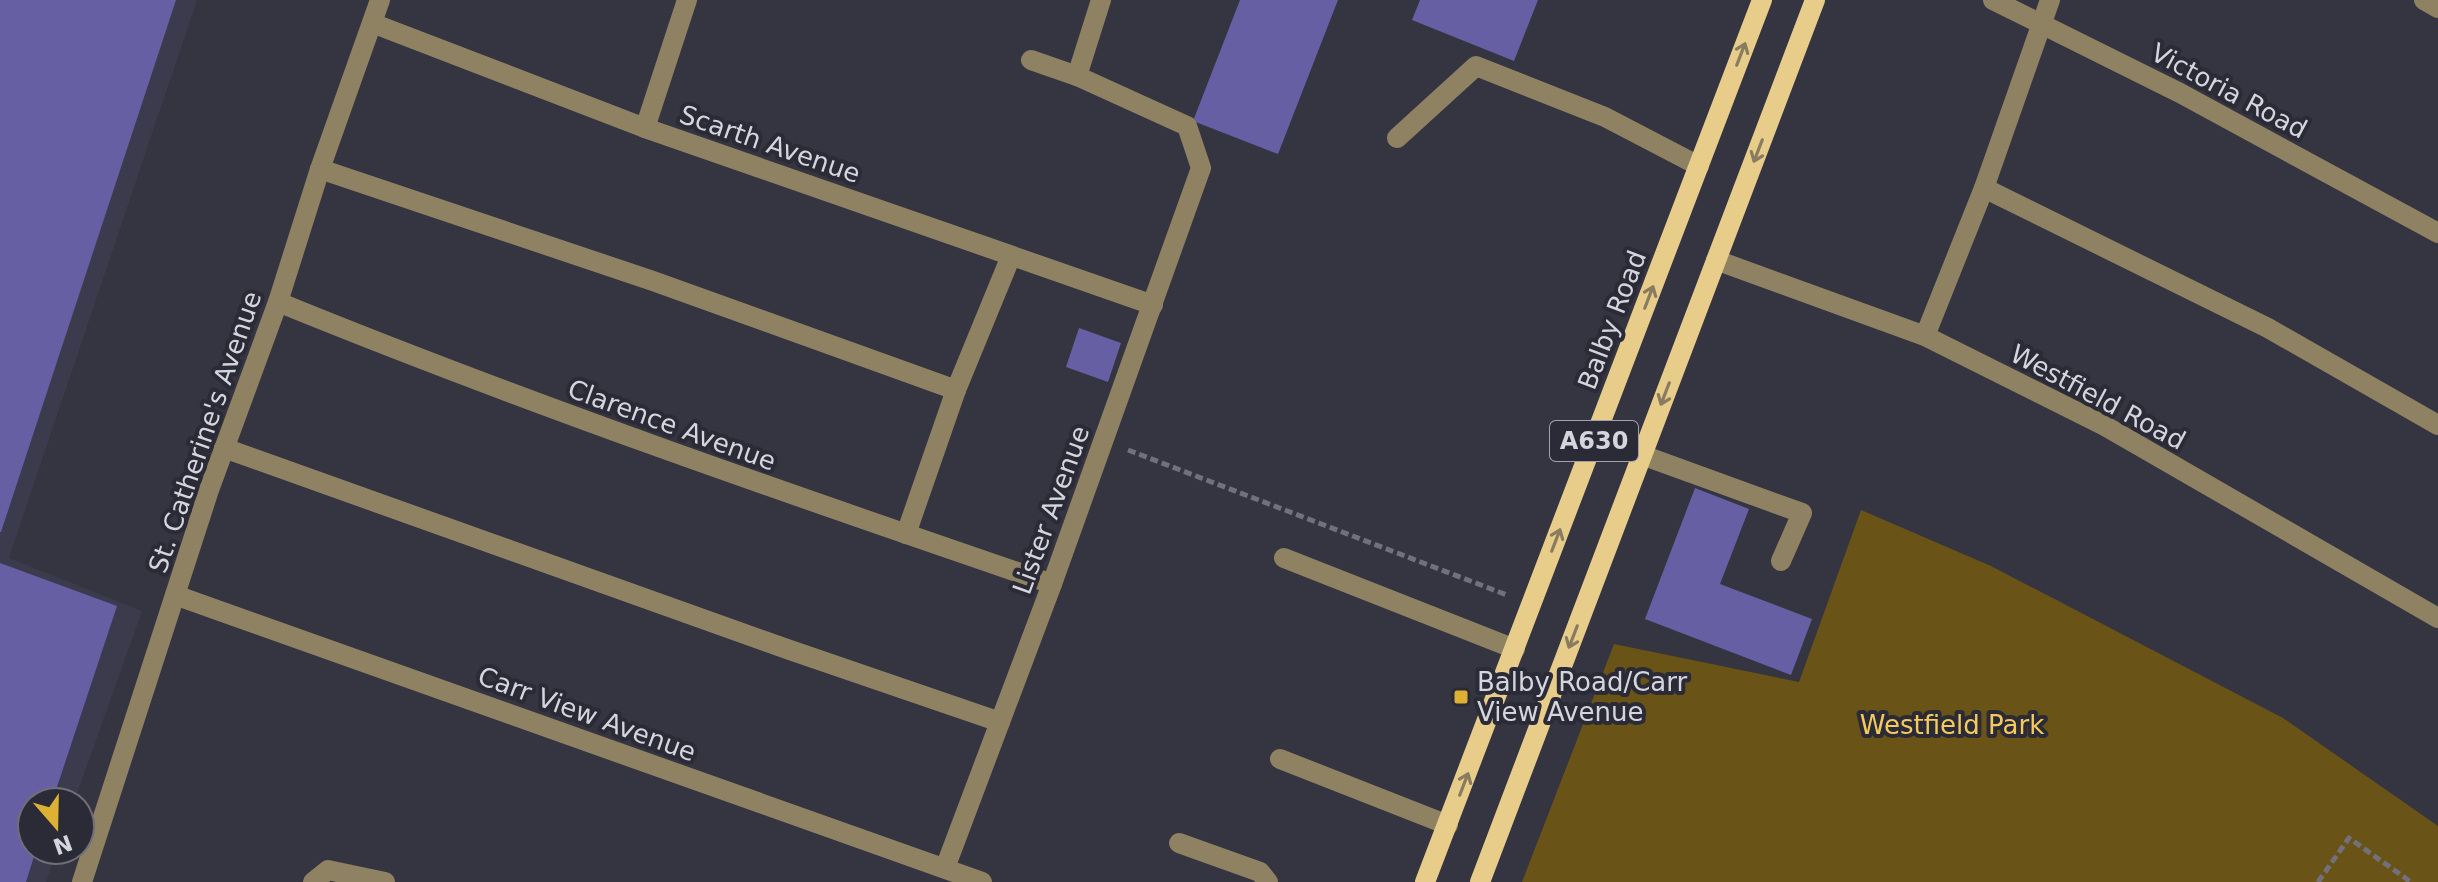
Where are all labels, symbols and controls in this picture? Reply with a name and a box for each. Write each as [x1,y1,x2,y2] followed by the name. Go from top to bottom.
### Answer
[2146,37,2312,145] street label: Victoria Road
[1735,42,1749,67] one-way arrow
[676,99,864,189] street label: Scarth Avenue
[1750,138,1764,163] one-way arrow
[1572,246,1652,394] street label: Balby Road
[1643,285,1657,310] one-way arrow
[143,287,267,577] street label: St. Catherine's Avenue
[2006,338,2190,456] street label: Westfield Road
[564,373,780,477] street label: Clarence Avenue
[1657,381,1671,406] one-way arrow
[1550,421,1638,461] road number: A630
[1007,422,1095,598] street label: Lister Avenue
[1550,529,1564,553] one-way arrow
[1565,625,1579,649] one-way arrow
[474,661,700,767] street label: Carr View Avenue
[1477,667,1687,727] place label: Balby Road/Carr View Avenue
[1452,688,1470,706] marker: Balby Road/Carr View Avenue
[1860,710,2044,740] park label: Westfield Park
[1458,772,1472,796] one-way arrow
[16,786,96,866] north arrow
[50,829,76,859] text: N

